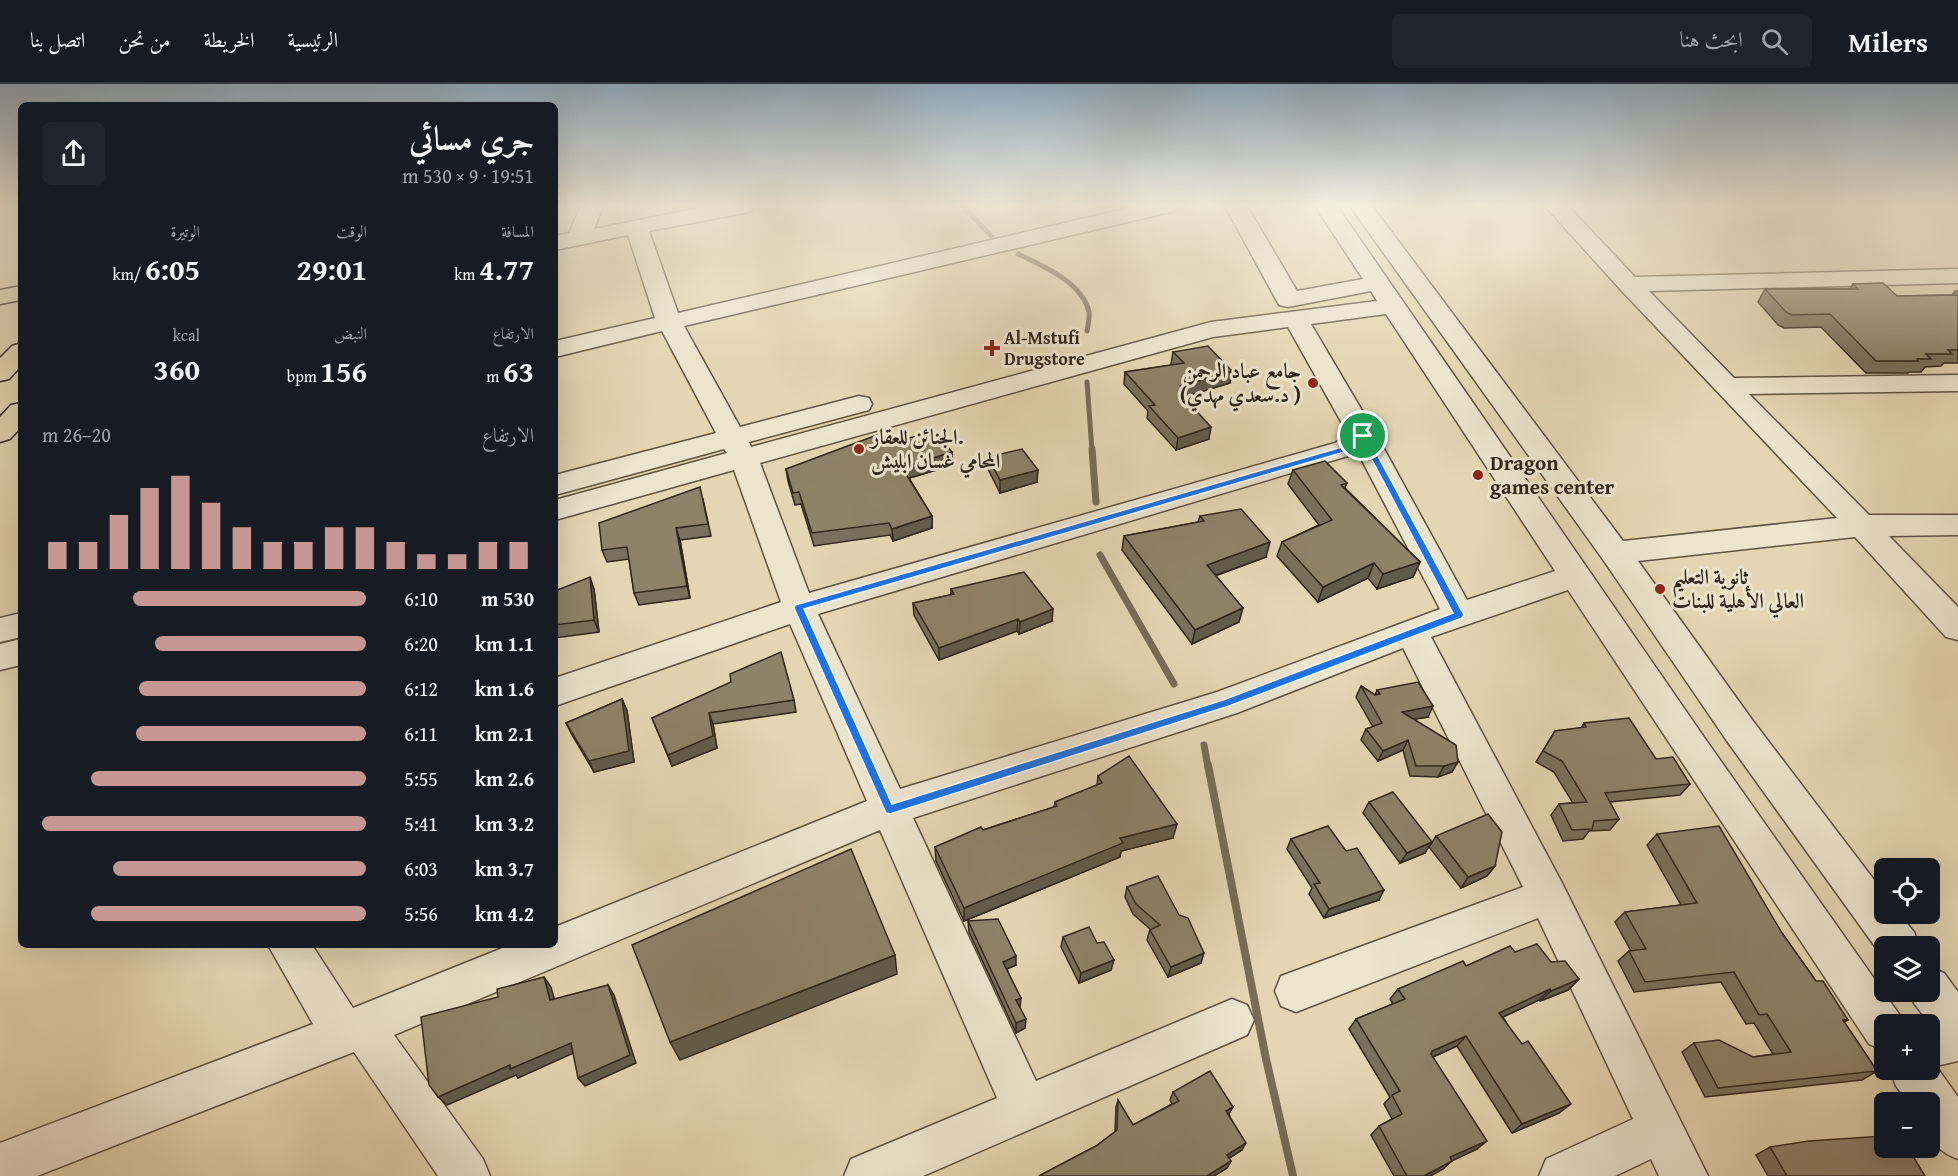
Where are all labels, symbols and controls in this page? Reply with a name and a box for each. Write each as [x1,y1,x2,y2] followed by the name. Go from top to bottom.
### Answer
[1392,14,1812,68] search box
[1848,21,1928,62] text: Milers
[1679,23,1743,55] text: ابحث هنا
[30,24,85,55] text: اتصل بنا
[118,24,171,55] text: من نحن
[204,24,255,55] text: الخريطة
[288,24,338,55] text: الرئيسية
[1758,25,1791,58] icon: search
[409,114,534,162] text: جري مسائي
[42,122,105,185] button: share
[402,161,534,190] text: 19:51 · 9 × 530 m
[170,219,200,243] text: الوتيرة
[336,219,367,243] text: الوقت
[501,219,534,243] text: المسافة
[145,247,200,291] text: 6:05
[296,247,367,291] text: 29:01
[479,247,534,291] text: 4.77
[113,262,145,286] text: /km
[454,262,479,286] text: km
[334,321,367,345] text: النبض
[492,321,534,345] text: الارتفاع
[173,323,200,347] text: kcal
[1004,324,1085,372] place label: Al-Mstufi Drugstore
[985,341,999,355] marker: Al-Mstufi Drugstore
[153,347,200,391] text: 360
[320,349,367,393] text: 156
[503,349,534,393] text: 63
[1180,355,1301,412] place label: جامع عباد الرحمن (د.سعدي مهدي )
[287,364,320,388] text: bpm
[486,364,503,388] text: m
[1306,376,1320,390] marker: جامع عباد الرحمن (د.سعدي مهدي )
[1337,410,1388,461] pin
[1346,419,1379,452] icon: arrive
[42,420,111,449] text: 20–26 m
[482,420,534,449] text: الارتفاع
[869,421,1000,479] place label: الجنائن للعقار. المحامي غسان ابليش
[852,442,866,456] marker: الجنائن للعقار. المحامي غسان ابليش
[1490,447,1614,502] place label: Dragon games center
[1471,468,1485,482] marker: Dragon games center
[1672,561,1804,619] place label: ثانوية التعليم العالي الأهلية للبنات
[1653,582,1667,596] marker: ثانوية التعليم العالي الأهلية للبنات
[404,584,438,613] text: 6:10
[481,584,534,613] text: 530 m
[404,629,438,658] text: 6:20
[475,629,534,658] text: 1.1 km
[404,674,438,703] text: 6:12
[475,674,534,703] text: 1.6 km
[404,719,438,748] text: 6:11
[475,719,534,748] text: 2.1 km
[404,764,438,793] text: 5:55
[475,764,534,793] text: 2.6 km
[404,809,438,838] text: 5:41
[475,809,534,838] text: 3.2 km
[404,854,438,883] text: 6:03
[475,854,534,883] text: 3.7 km
[1874,858,1940,1158] map controls
[1874,858,1940,924] button: locate
[404,899,438,928] text: 5:56
[475,899,534,928] text: 4.2 km
[1874,936,1940,1002] button: layers
[1874,1014,1940,1080] button: +
[1874,1092,1940,1158] button: −

